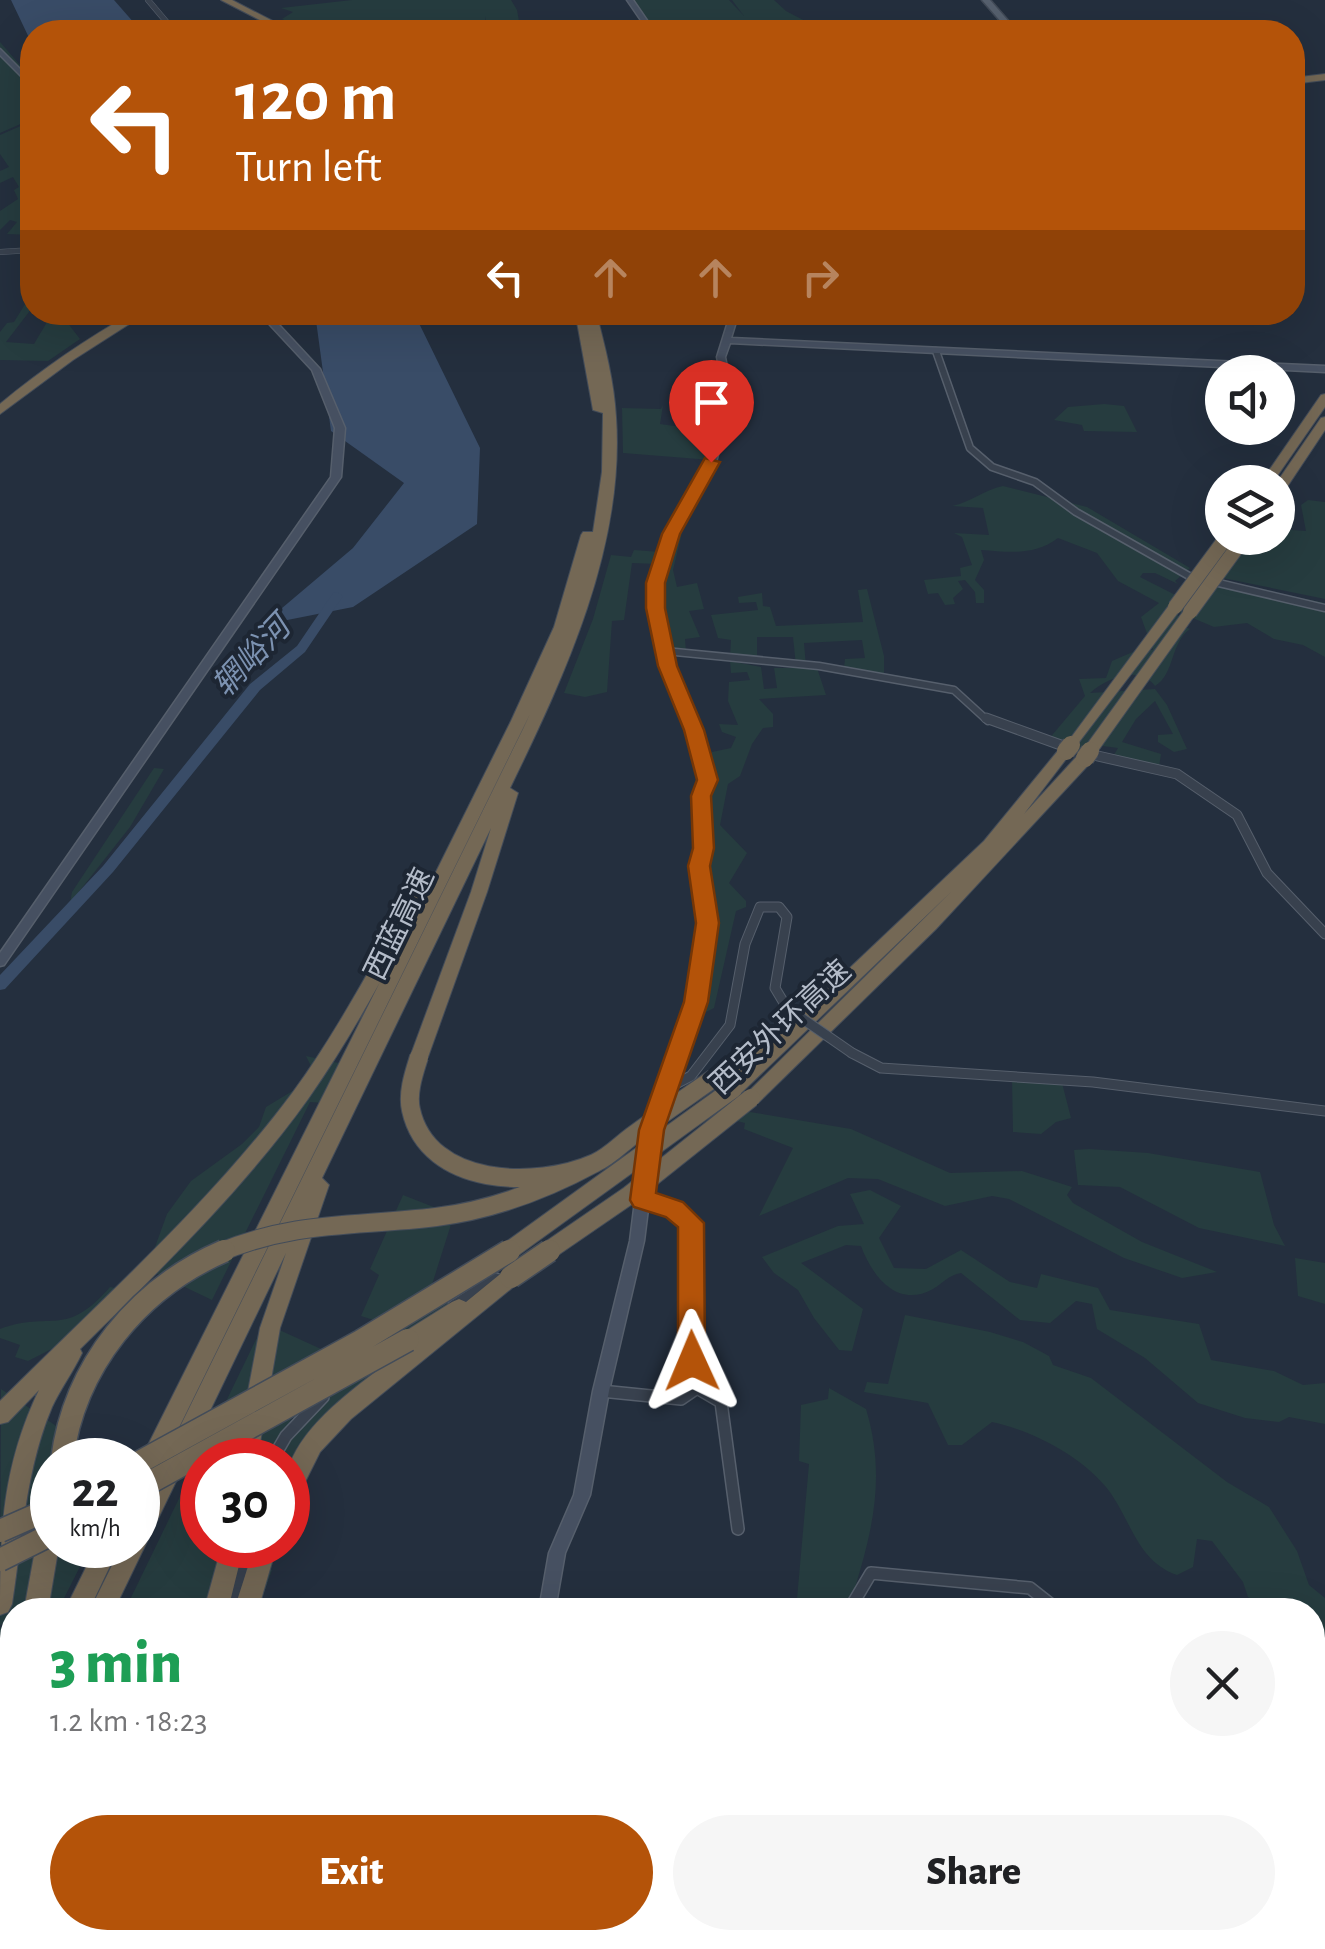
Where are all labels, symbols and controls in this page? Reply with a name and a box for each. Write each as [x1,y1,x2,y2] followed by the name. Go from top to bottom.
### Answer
[70,60,200,190] icon: left
[235,63,397,133] text: 120 m
[235,145,382,190] text: Turn left
[478,250,533,305] icon: left
[583,250,638,305] icon: ahead
[688,250,743,305] icon: ahead
[793,250,848,305] icon: right
[1205,355,1295,555] map controls
[1205,355,1295,445] button: sound
[669,360,754,463] pin
[684,375,739,430] icon: arrive
[1205,465,1295,555] button: layers
[207,606,300,703] water label: 辋峪河
[358,863,440,985] street label: 西蓝高速
[703,954,857,1100] street label: 西安外环高速
[640,1309,744,1413] position arrow
[180,1438,310,1568] speed limit sign: 30
[71,1466,119,1516] text: 22
[69,1516,121,1541] text: km/h
[1170,1631,1275,1736] button: close
[50,1634,182,1694] text: 3 min
[50,1705,208,1737] text: 1.2 km · 18:23
[50,1815,653,1930] button: Exit
[673,1815,1275,1930] button: Share

